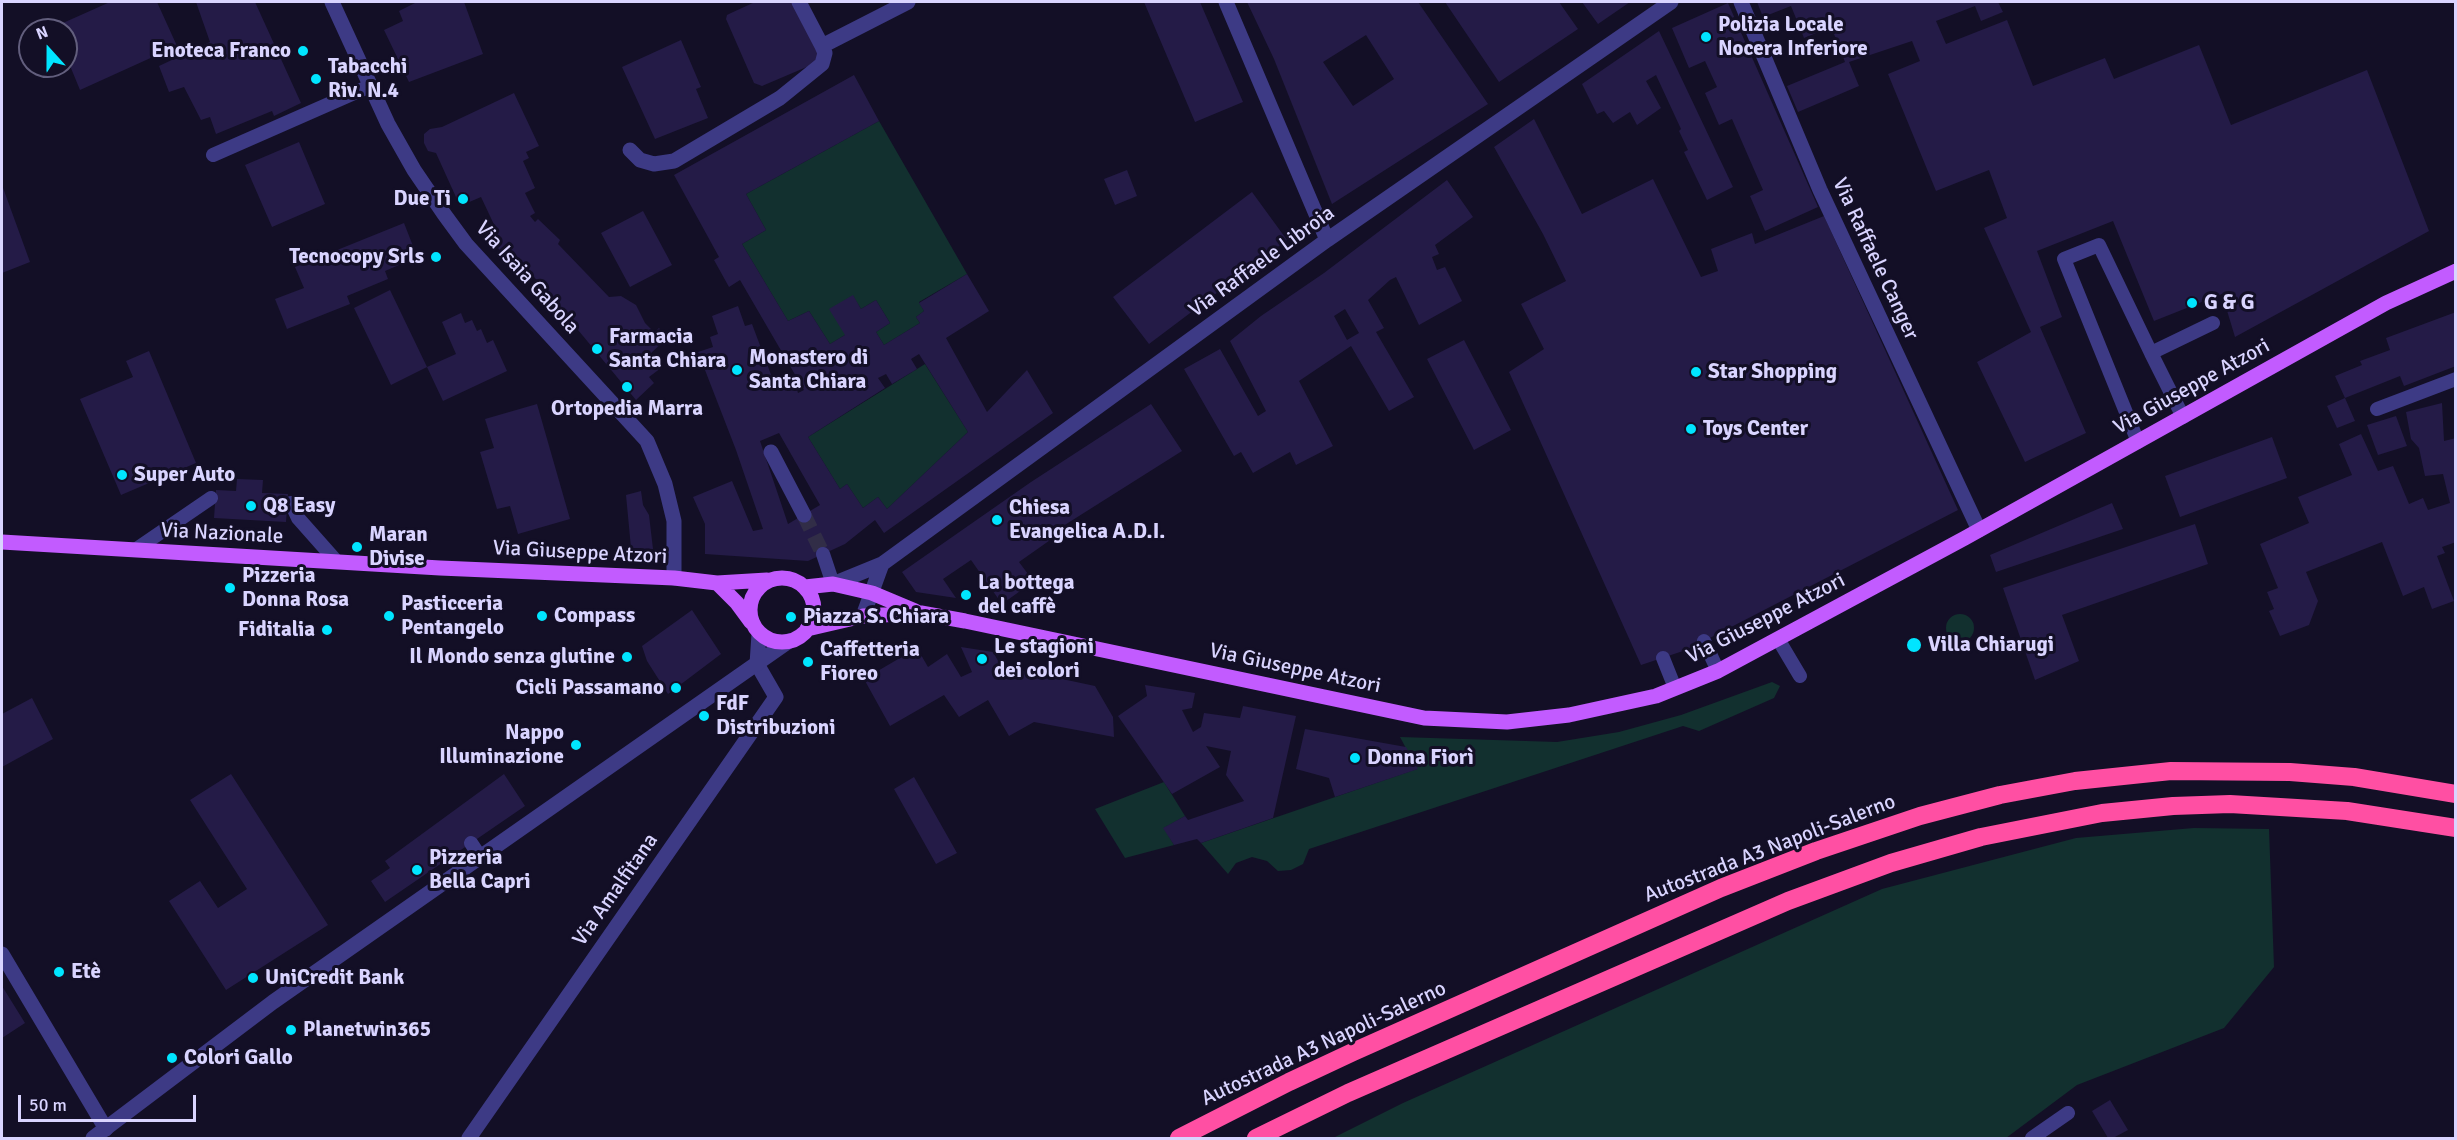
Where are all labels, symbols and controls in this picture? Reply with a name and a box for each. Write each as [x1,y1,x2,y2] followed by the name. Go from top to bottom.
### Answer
[1718,12,1868,62] place label: Polizia Locale Nocera Inferiore
[18,18,78,78] north arrow
[33,22,51,44] text: N
[1699,30,1713,44] marker: Polizia Locale Nocera Inferiore
[151,38,291,64] place label: Enoteca Franco
[296,44,310,58] marker: Enoteca Franco
[328,54,407,104] place label: Tabacchi Riv. N.4
[309,72,323,86] marker: Tabacchi Riv. N.4
[1826,174,1924,344] street label: Via Raffaele Canger
[394,186,451,212] place label: Due Ti
[456,192,470,206] marker: Due Ti
[1184,201,1340,323] street label: Via Raffaele Libroia
[470,216,584,340] street label: Via Isaia Gabola
[289,244,424,270] place label: Tecnocopy Srls
[429,250,443,264] marker: Tecnocopy Srls
[2204,290,2255,316] place label: G & G
[2185,296,2199,310] marker: G & G
[609,324,726,374] place label: Farmacia Santa Chiara
[2109,334,2275,440] street label: Via Giuseppe Atzori
[590,342,604,356] marker: Farmacia Santa Chiara
[749,345,868,395] place label: Monastero di Santa Chiara
[1708,359,1837,385] place label: Star Shopping
[730,363,744,377] marker: Monastero di Santa Chiara
[1689,365,1703,379] marker: Star Shopping
[620,380,634,394] marker: Ortopedia Marra
[551,396,703,422] place label: Ortopedia Marra
[1703,416,1808,442] place label: Toys Center
[1684,422,1698,436] marker: Toys Center
[134,462,235,488] place label: Super Auto
[115,468,129,482] marker: Super Auto
[263,493,335,519] place label: Q8 Easy
[1009,495,1165,545] place label: Chiesa Evangelica A.D.I.
[244,499,258,513] marker: Q8 Easy
[990,513,1004,527] marker: Chiesa Evangelica A.D.I.
[160,518,284,550] street label: Via Nazionale
[369,522,428,572] place label: Maran Divise
[492,536,668,570] street label: Via Giuseppe Atzori
[350,540,364,554] marker: Maran Divise
[242,563,349,613] place label: Pizzeria Donna Rosa
[1682,568,1850,670] street label: Via Giuseppe Atzori
[978,570,1075,620] place label: La bottega del caffè
[223,581,237,595] marker: Pizzeria Donna Rosa
[959,588,973,602] marker: La bottega del caffè
[401,591,504,641] place label: Pasticceria Pentangelo
[554,603,635,629] place label: Compass
[803,604,949,630] place label: Piazza S. Chiara
[382,609,396,623] marker: Pasticceria Pentangelo
[535,609,549,623] marker: Compass
[784,610,798,624] marker: Piazza S. Chiara
[238,617,315,643] place label: Fiditalia
[320,623,334,637] marker: Fiditalia
[1928,632,2054,658] place label: Villa Chiarugi
[994,634,1094,684] place label: Le stagioni dei colori
[1905,636,1923,654] marker: Villa Chiarugi
[820,637,920,687] place label: Caffetteria Fioreo
[1207,639,1383,699] street label: Via Giuseppe Atzori
[409,644,615,670] place label: Il Mondo senza glutine
[620,650,634,664] marker: Il Mondo senza glutine
[975,652,989,666] marker: Le stagioni dei colori
[801,655,815,669] marker: Caffetteria Fioreo
[516,675,664,701] place label: Cicli Passamano
[669,681,683,695] marker: Cicli Passamano
[716,691,836,741] place label: FdF Distribuzioni
[697,709,711,723] marker: FdF Distribuzioni
[439,720,564,770] place label: Nappo Illuminazione
[569,738,583,752] marker: Nappo Illuminazione
[1367,745,1474,771] place label: Donna Fiorì
[1348,751,1362,765] marker: Donna Fiorì
[1641,789,1899,909] street label: Autostrada A3 Napoli-Salerno
[568,829,664,951] street label: Via Amalfitana
[429,845,531,895] place label: Pizzeria Bella Capri
[410,863,424,877] marker: Pizzeria Bella Capri
[71,959,101,985] place label: Etè
[52,965,66,979] marker: Etè
[265,965,404,991] place label: UniCredit Bank
[246,971,260,985] marker: UniCredit Bank
[1198,976,1450,1112] street label: Autostrada A3 Napoli-Salerno
[303,1017,431,1043] place label: Planetwin365
[284,1023,298,1037] marker: Planetwin365
[184,1045,293,1071] place label: Colori Gallo
[165,1051,179,1065] marker: Colori Gallo
[21,1083,200,1121] scale bar
[29,1094,67,1116] text: 50 m

